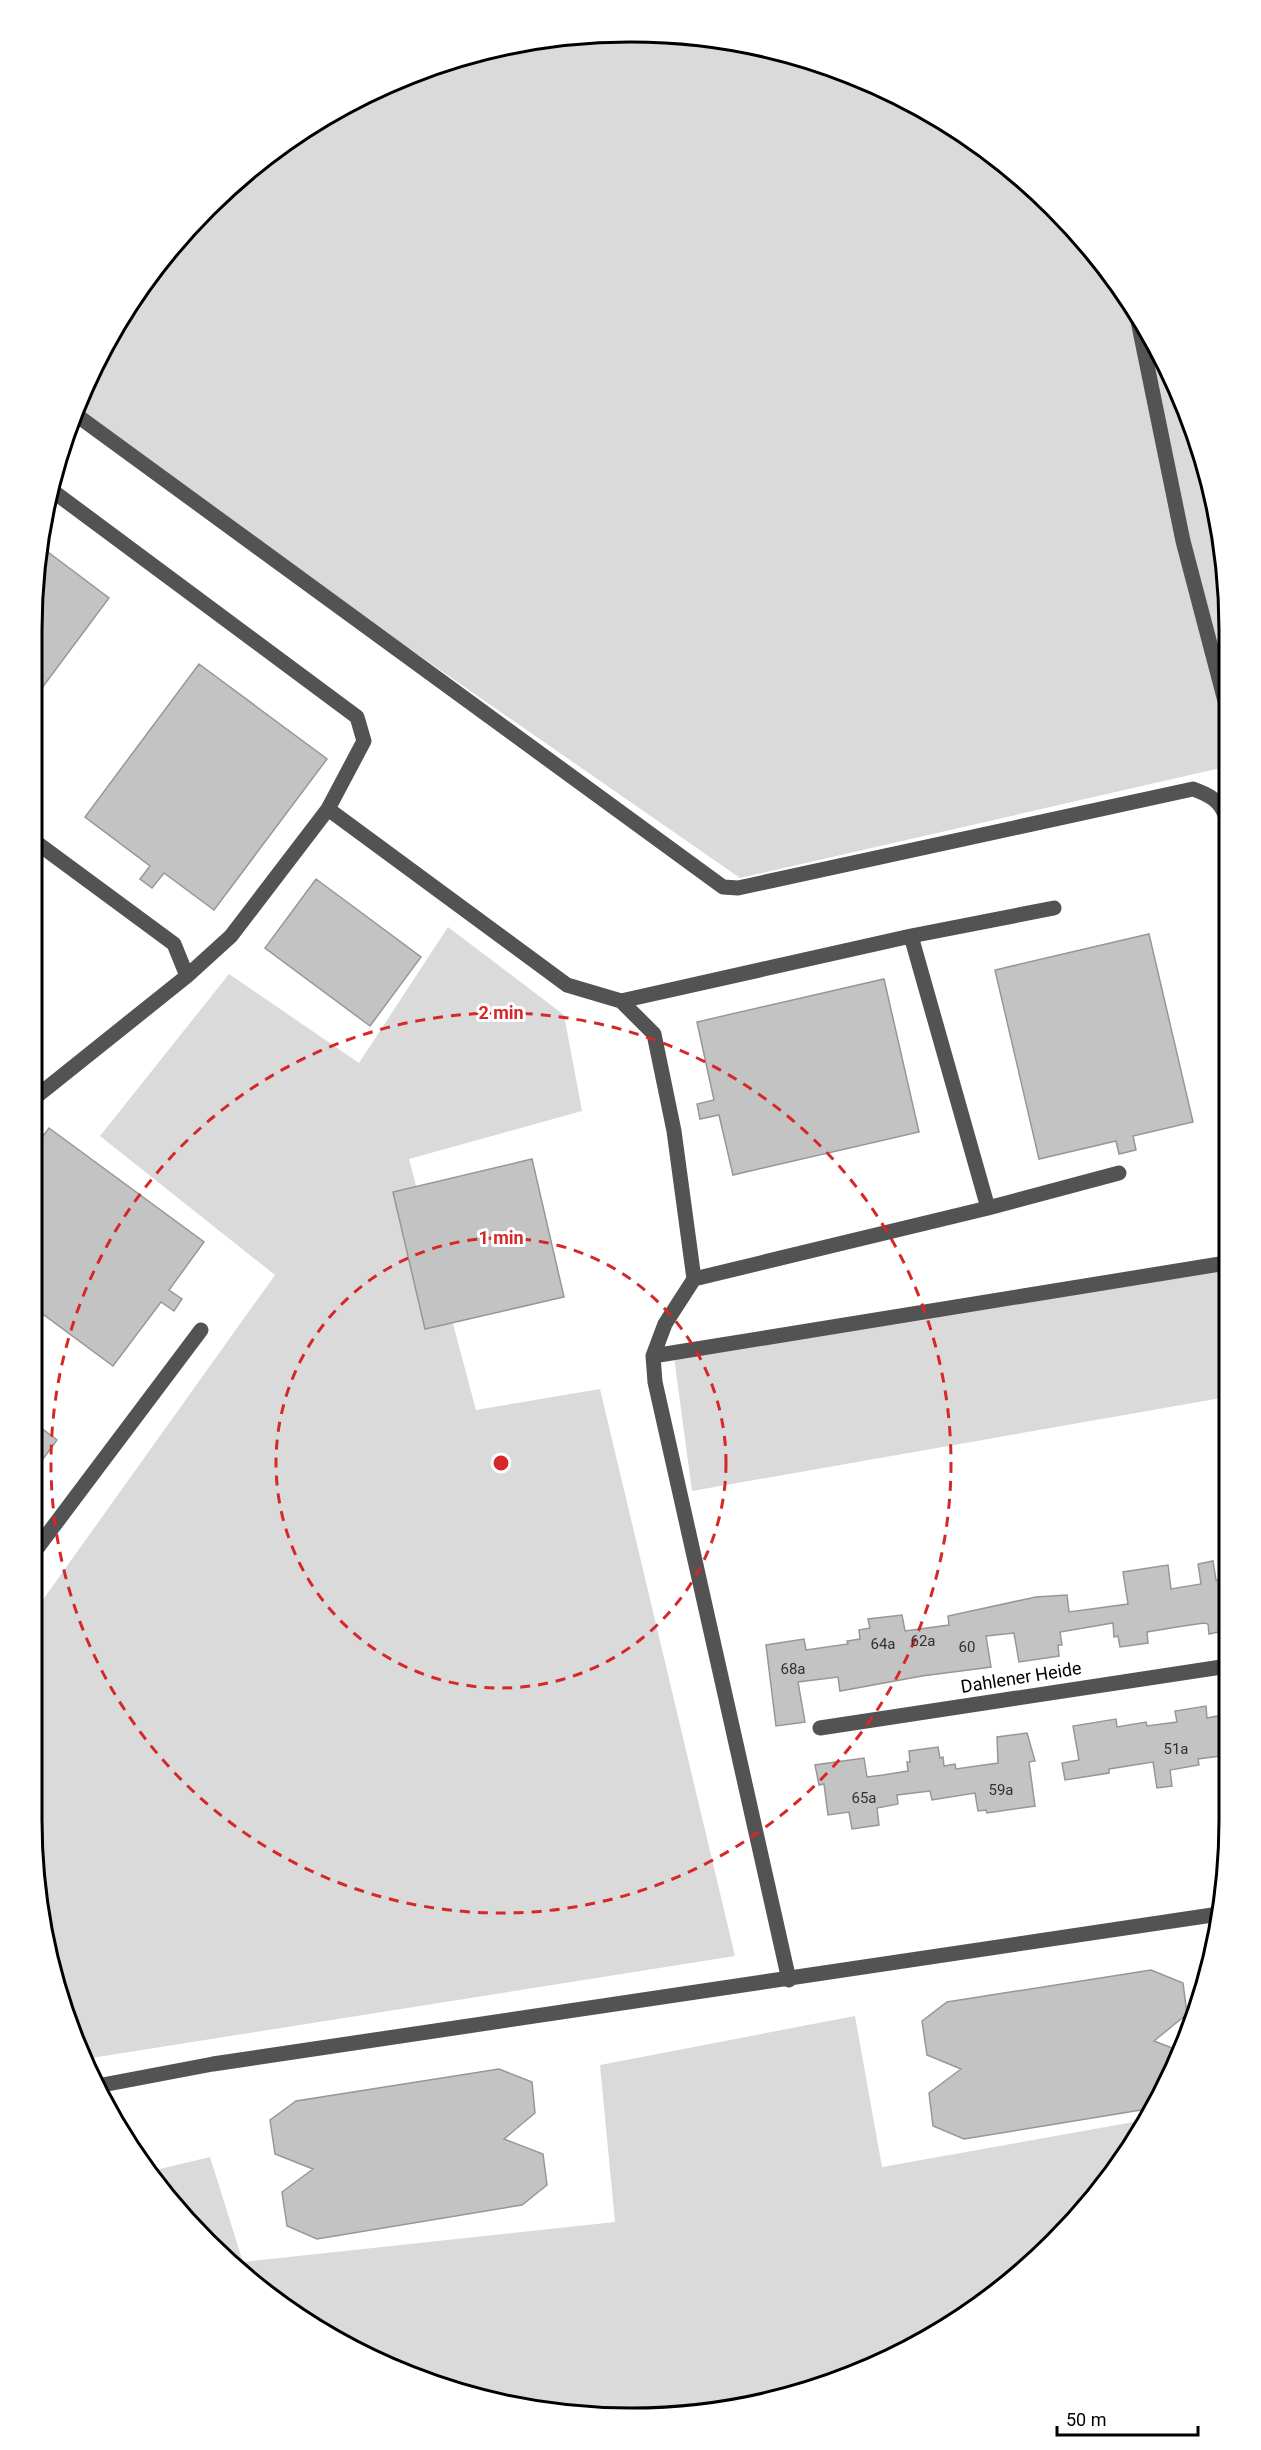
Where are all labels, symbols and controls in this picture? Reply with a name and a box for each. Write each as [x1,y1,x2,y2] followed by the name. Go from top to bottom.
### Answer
[478,1002,524,1023] text: 2 min
[478,1227,524,1248] text: 1 min
[491,1453,511,1473] centre of rings
[910,1632,936,1650] house number: 62a
[870,1635,896,1653] house number: 64a
[959,1638,975,1656] house number: 60
[959,1657,1083,1697] street label: Dahlener Heide
[780,1660,806,1678] house number: 68a
[1163,1740,1189,1758] house number: 51a
[988,1781,1014,1799] house number: 59a
[851,1789,877,1807] house number: 65a
[1057,2399,1198,2437] scale bar
[1066,2409,1106,2430] text: 50 m

